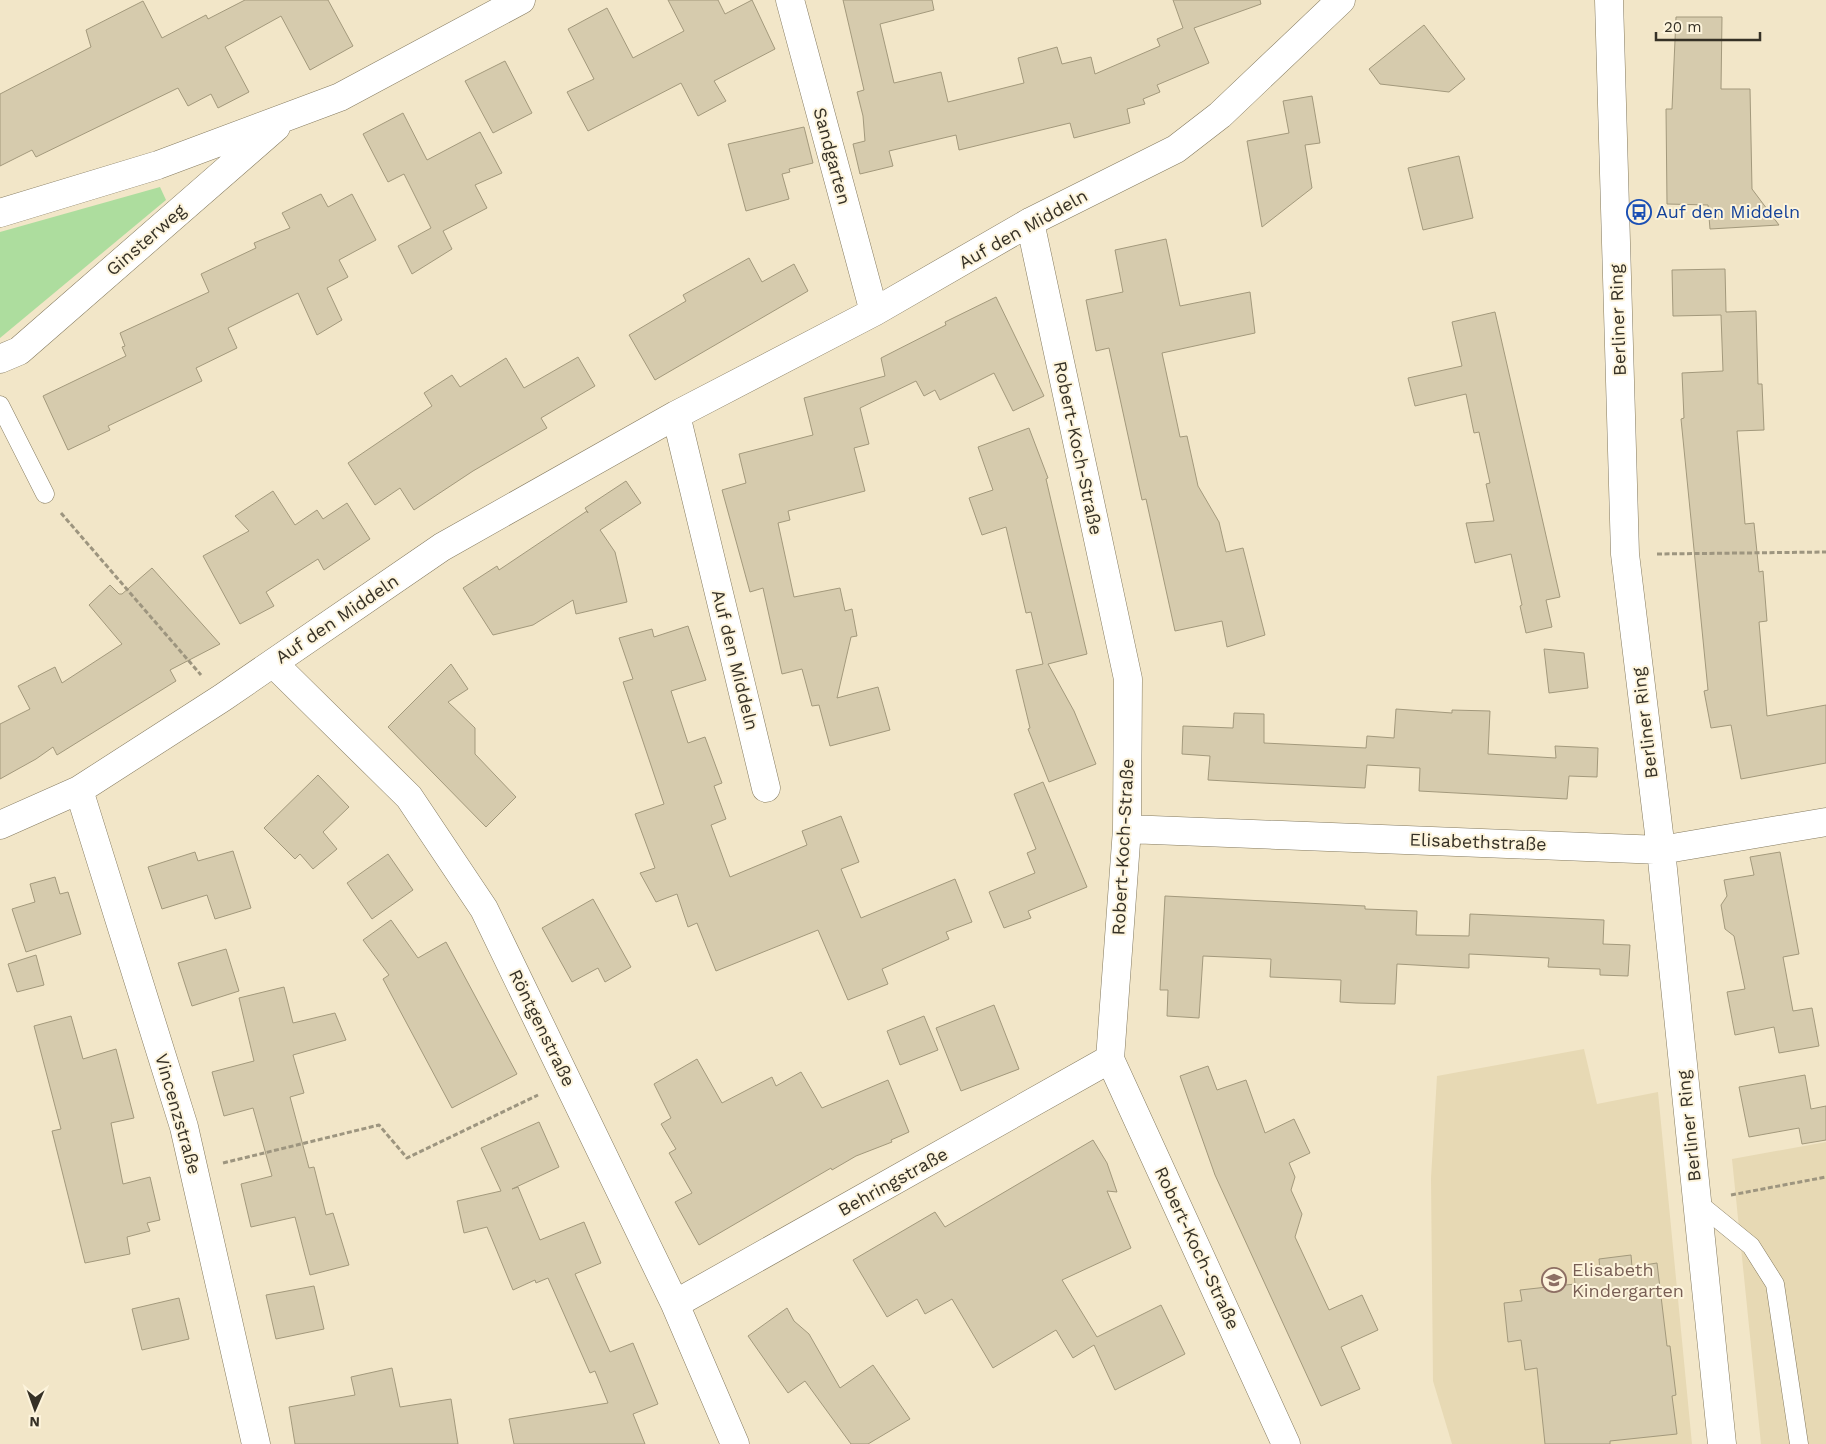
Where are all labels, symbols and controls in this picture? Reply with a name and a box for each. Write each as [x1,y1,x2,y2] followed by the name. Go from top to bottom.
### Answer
[1656,10,1760,42] scale bar
[1664,18,1702,36] text: 20 m
[809,105,856,207] street label: Sandgarten
[955,184,1091,273] street label: Auf den Middeln
[102,199,190,280] street label: Ginsterweg
[1626,199,1652,225] bus stop icon: Auf den Middeln
[1656,201,1800,222] place label: Auf den Middeln
[1605,263,1630,376] street label: Berliner Ring
[1050,359,1107,537] street label: Robert-Koch-Straße
[271,570,402,668] street label: Auf den Middeln
[708,587,763,732] street label: Auf den Middeln
[1627,666,1662,780] street label: Berliner Ring
[1107,758,1138,936] street label: Robert-Koch-Straße
[1409,829,1547,854] street label: Elisabethstraße
[505,966,580,1090] street label: Röntgenstraße
[151,1051,206,1177] street label: Vincenzstraße
[1672,1069,1705,1183] street label: Berliner Ring
[834,1143,951,1220] street label: Behringstraße
[1151,1163,1244,1332] street label: Robert-Koch-Straße
[1572,1259,1684,1301] place label: Elisabeth Kindergarten
[1541,1267,1567,1293] school or university icon: Elisabeth Kindergarten
[10,1384,60,1434] north arrow
[29,1414,40,1430] text: N

